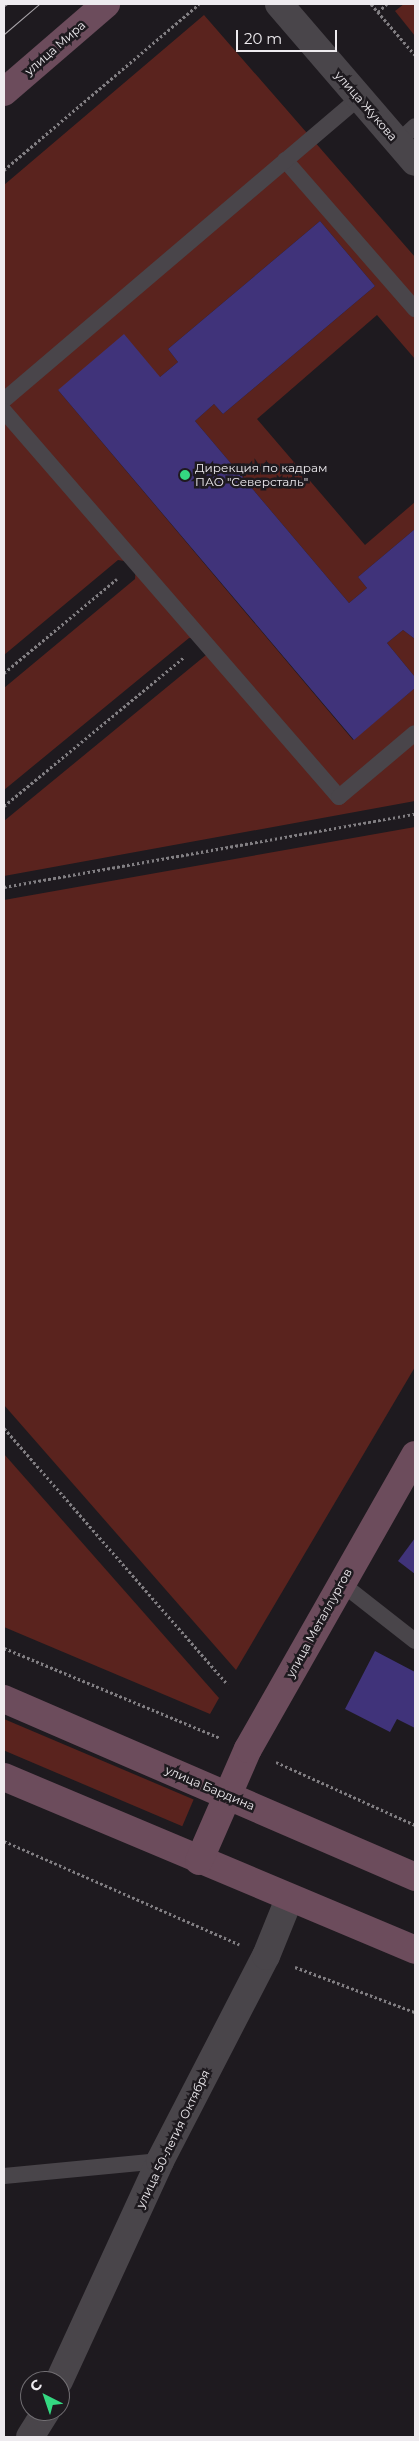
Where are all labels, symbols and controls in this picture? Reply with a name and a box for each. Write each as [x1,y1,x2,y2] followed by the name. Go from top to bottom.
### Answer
[22,18,88,78] street label: улица Мира
[239,20,340,52] scale bar
[244,29,282,48] text: 20 m
[332,68,400,144] street label: улица Жукова
[195,461,327,489] place label: Дирекция по кадрам ПАО "Северсталь"
[179,469,191,481] marker: Дирекция по кадрам ПАО "Северсталь"
[283,1566,355,1680] street label: улица Металлургов
[163,1763,257,1813] street label: улица Бардина
[133,2068,213,2210] street label: улица 50-летия Октября
[20,2371,70,2421] north arrow
[26,2375,46,2396] text: С

